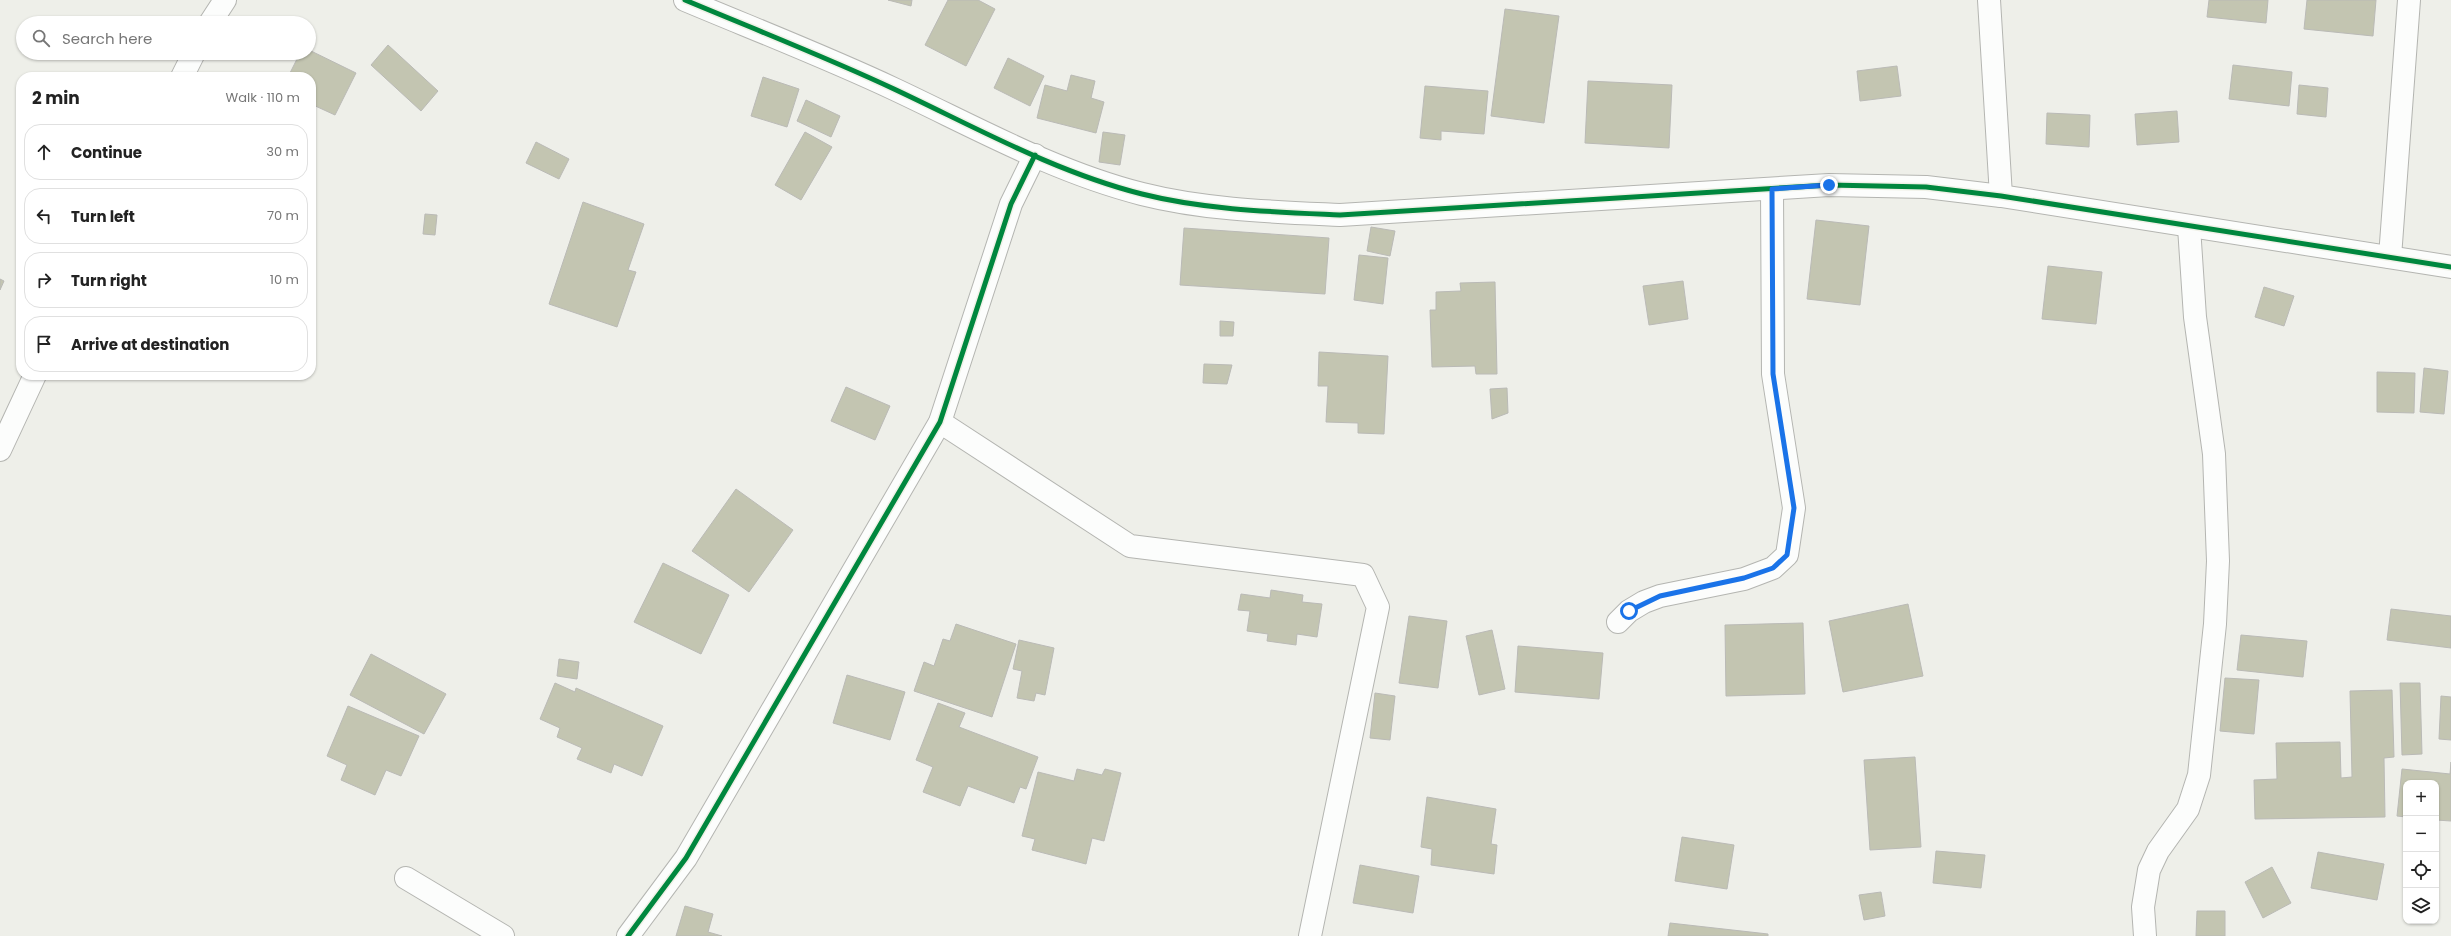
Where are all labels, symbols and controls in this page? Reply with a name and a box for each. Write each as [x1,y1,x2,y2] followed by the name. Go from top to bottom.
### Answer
[16,16,316,60] search box
[30,27,52,49] icon: search
[62,28,152,49] text: Search here
[32,86,80,110] text: 2 min
[226,88,300,107] text: Walk · 110 m
[33,141,55,163] icon: ahead
[71,142,142,163] text: Continue
[266,142,299,161] text: 30 m
[1820,176,1838,194] route end
[33,205,55,227] icon: left
[71,206,135,227] text: Turn left
[267,206,299,225] text: 70 m
[33,269,55,291] icon: right
[71,270,147,291] text: Turn right
[270,270,299,289] text: 10 m
[33,333,55,355] icon: arrive
[71,334,229,355] text: Arrive at destination
[1620,602,1638,620] route start
[2403,780,2439,924] map controls
[2403,780,2439,816] button: +
[2403,816,2439,852] button: −
[2403,852,2439,888] button: locate
[2403,888,2439,924] button: layers

